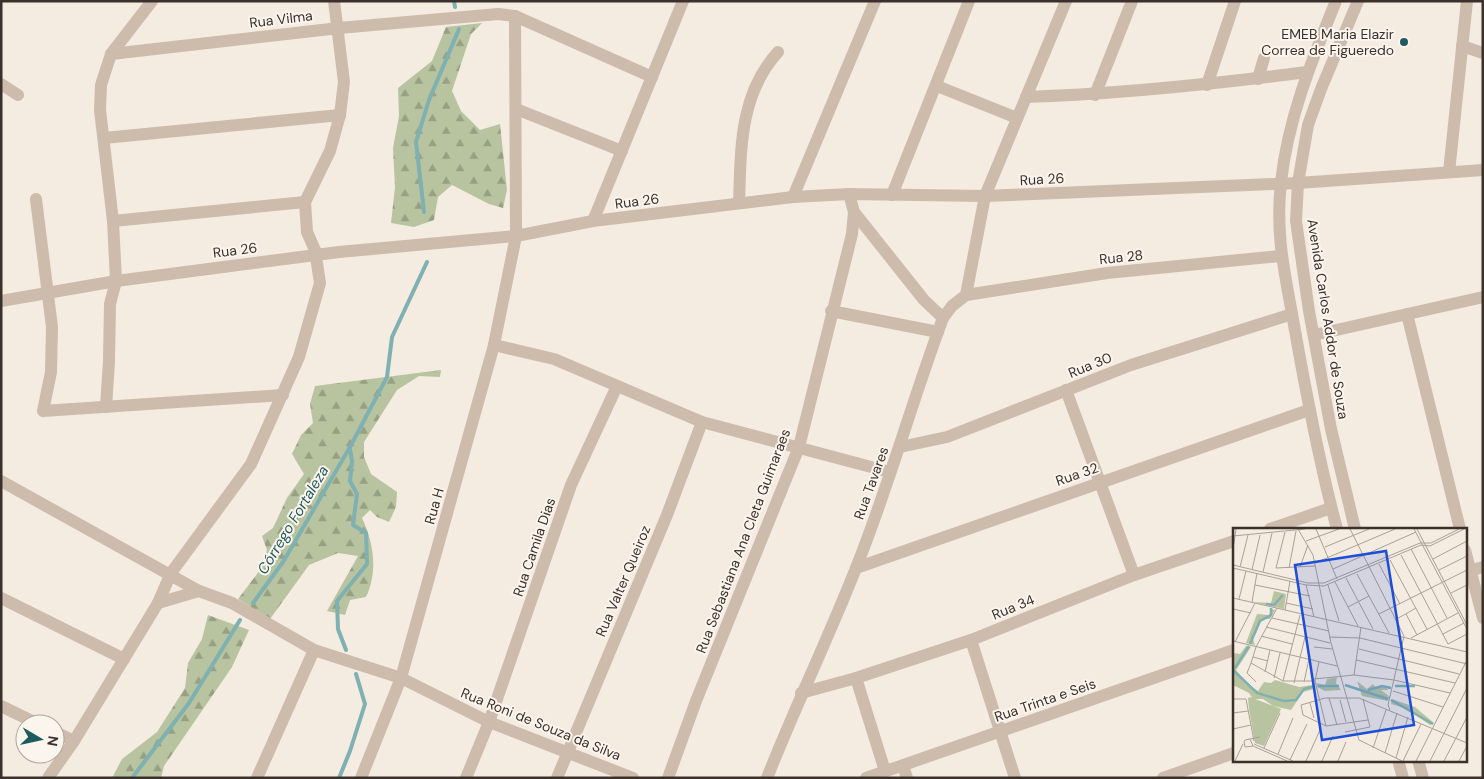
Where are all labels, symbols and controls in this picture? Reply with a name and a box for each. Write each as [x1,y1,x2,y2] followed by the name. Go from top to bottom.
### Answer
[248,6,314,32] street label: Rua Vilma
[1261,25,1394,59] place label: EMEB Maria Elazir Correa de Figueredo
[1398,36,1410,48] marker: EMEB Maria Elazir Correa de Figueredo
[1019,169,1065,189] street label: Rua 26
[614,189,660,213] street label: Rua 26
[1303,217,1353,421] street label: Avenida Carlos Addor de Souza
[212,238,258,262] street label: Rua 26
[1098,246,1144,268] street label: Rua 28
[1066,348,1114,382] street label: Rua 30
[692,426,794,656] street label: Rua Sebastiana Ana Cleta Guimaraes
[849,444,893,522] street label: Rua Tavares
[1053,458,1101,490] street label: Rua 32
[253,462,333,578] water label: Córrego Fortaleza
[420,486,448,526] street label: Rua H
[509,495,559,599] street label: Rua Camila Dias
[591,523,655,639] street label: Rua Valter Queiroz
[1233,528,1466,762] inset map
[989,590,1037,624] street label: Rua 34
[992,674,1098,726] street label: Rua Trinta e Seis
[458,684,624,764] street label: Rua Roni de Souza da Silva
[15,714,65,764] north arrow
[43,735,63,747] text: N

